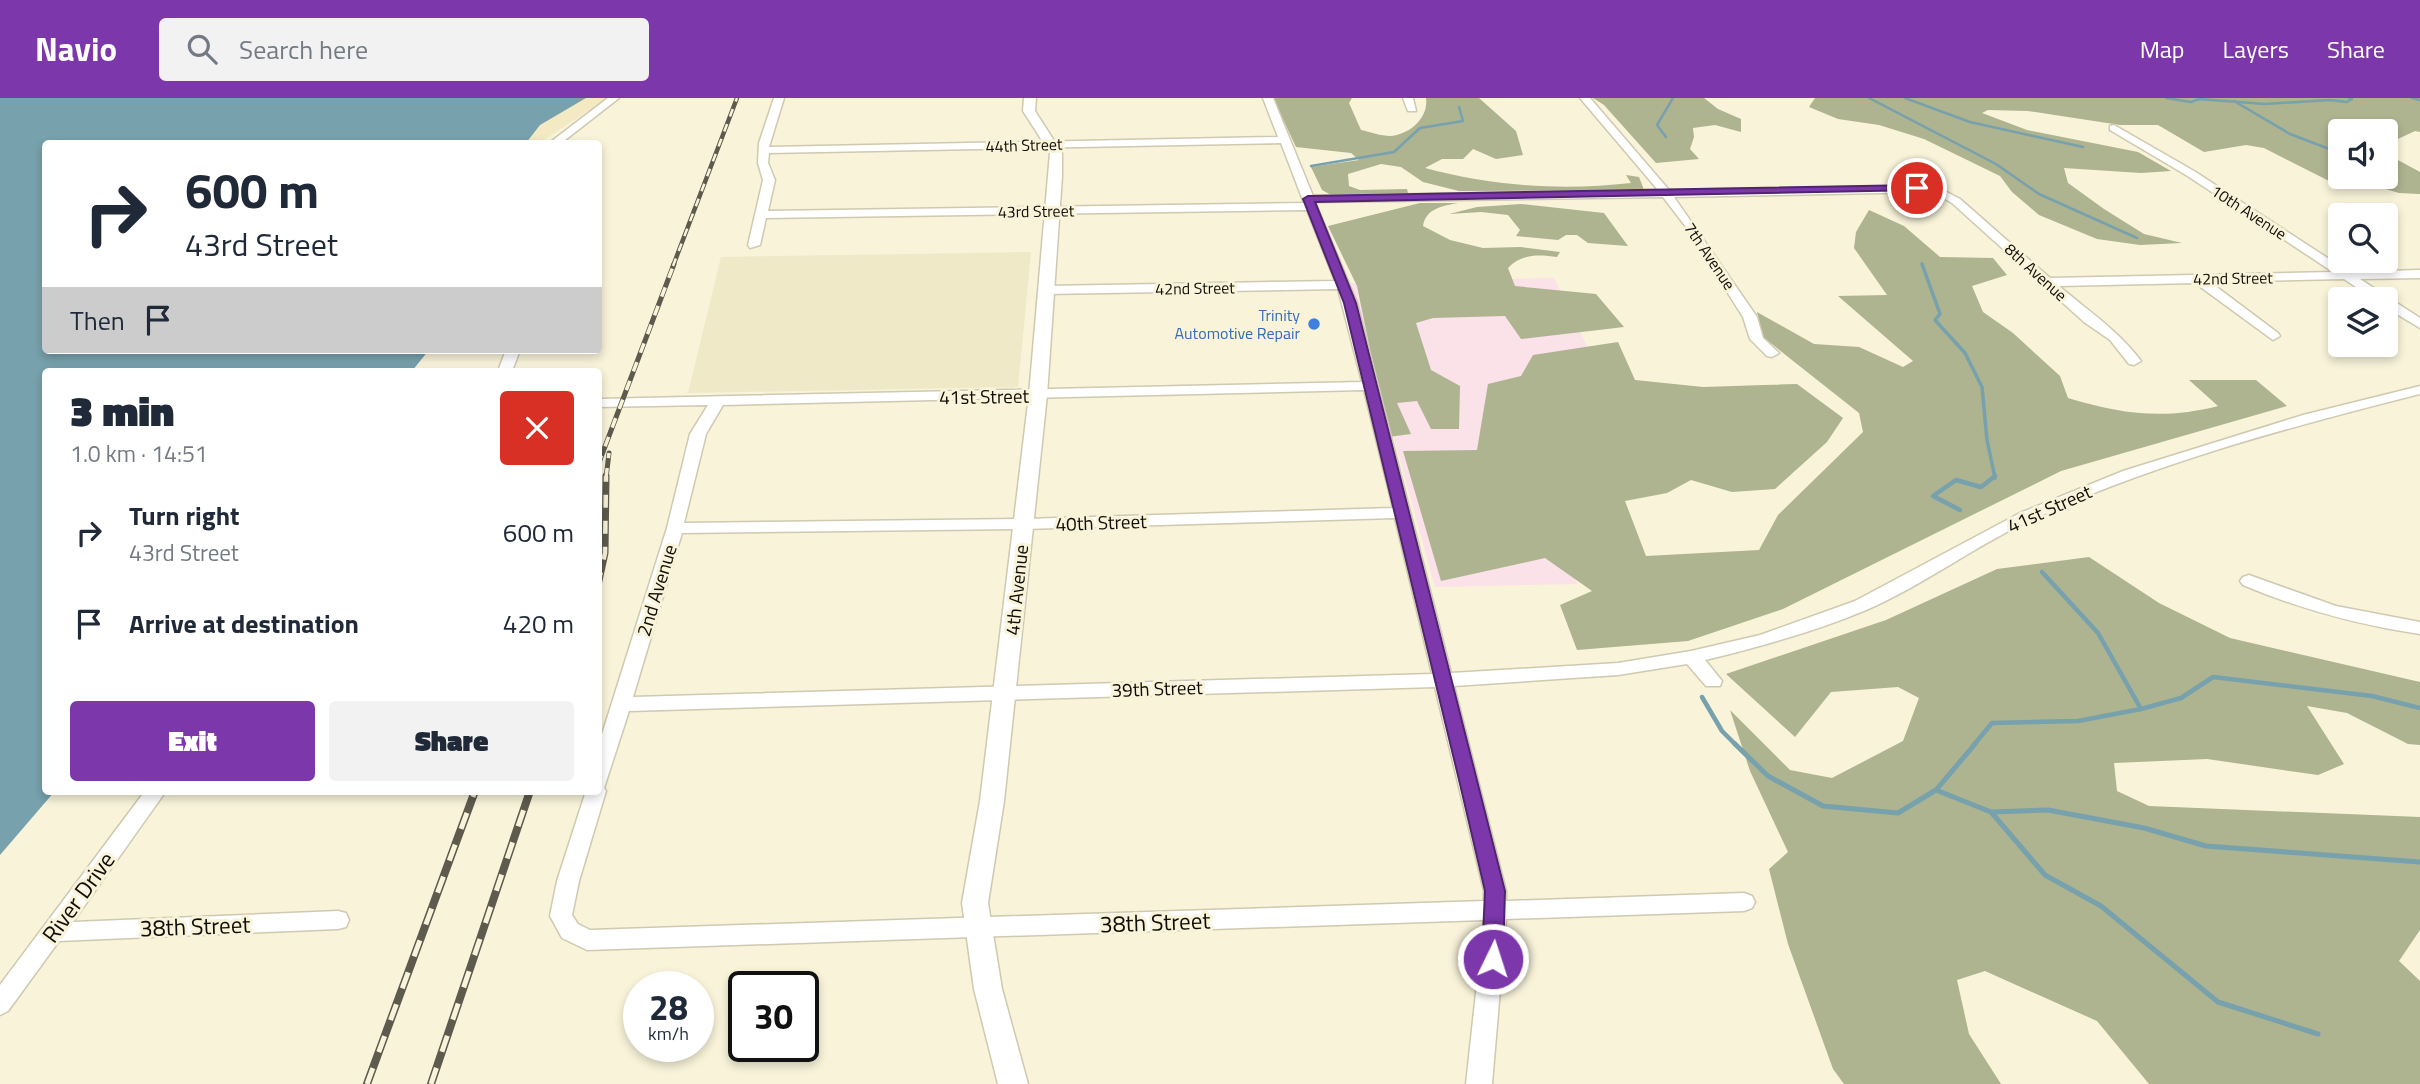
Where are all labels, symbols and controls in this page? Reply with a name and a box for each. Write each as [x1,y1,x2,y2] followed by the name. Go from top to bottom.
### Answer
[159,18,649,81] search box
[35,24,117,74] text: Navio
[183,30,221,68] icon: search
[239,30,368,69] text: Search here
[2140,31,2185,67] text: Map
[2223,31,2289,67] text: Layers
[2327,31,2385,67] text: Share
[2328,119,2398,357] map controls
[2328,119,2398,189] button: sound
[985,132,1063,158] street label: 44th Street
[185,152,319,227] text: 600 m
[1887,158,1947,218] pin
[70,168,161,259] icon: right
[1898,169,1936,207] icon: arrive
[2207,179,2291,245] street label: 10th Avenue
[998,198,1075,224] street label: 43rd Street
[2328,203,2398,273] button: search
[1679,217,1741,295] street label: 7th Avenue
[185,220,338,268] text: 43rd Street
[1999,237,2073,307] street label: 8th Avenue
[2193,265,2273,291] street label: 42nd Street
[1155,275,1235,301] street label: 42nd Street
[2328,287,2398,357] button: layers
[70,301,125,340] text: Then
[139,301,177,339] icon: arrive
[1175,303,1300,345] place label: Trinity Automotive Repair
[1306,316,1322,332] marker: Trinity Automotive Repair
[70,378,174,442] text: 3 min
[939,381,1030,411] street label: 41st Street
[500,391,574,465] button: close
[70,436,208,471] text: 1.0 km · 14:51
[2002,476,2096,540] street label: 41st Street
[129,496,240,535] text: Turn right
[1055,506,1147,538] street label: 40th Street
[503,513,574,552] text: 600 m
[70,514,108,552] icon: right
[129,535,239,570] text: 43rd Street
[628,541,684,639] street label: 2nd Avenue
[997,543,1035,637] street label: 4th Avenue
[129,604,359,643] text: Arrive at destination
[503,604,574,643] text: 420 m
[70,605,108,643] icon: arrive
[1111,672,1203,704] street label: 39th Street
[70,701,315,781] button: Exit
[329,701,574,781] button: Share
[33,844,123,950] street label: River Drive
[1099,903,1211,941] street label: 38th Street
[139,907,251,945] street label: 38th Street
[1456,922,1530,996] position arrow
[728,971,819,1062] speed limit sign: 30
[649,980,688,1034] text: 28
[648,1020,689,1047] text: km/h

